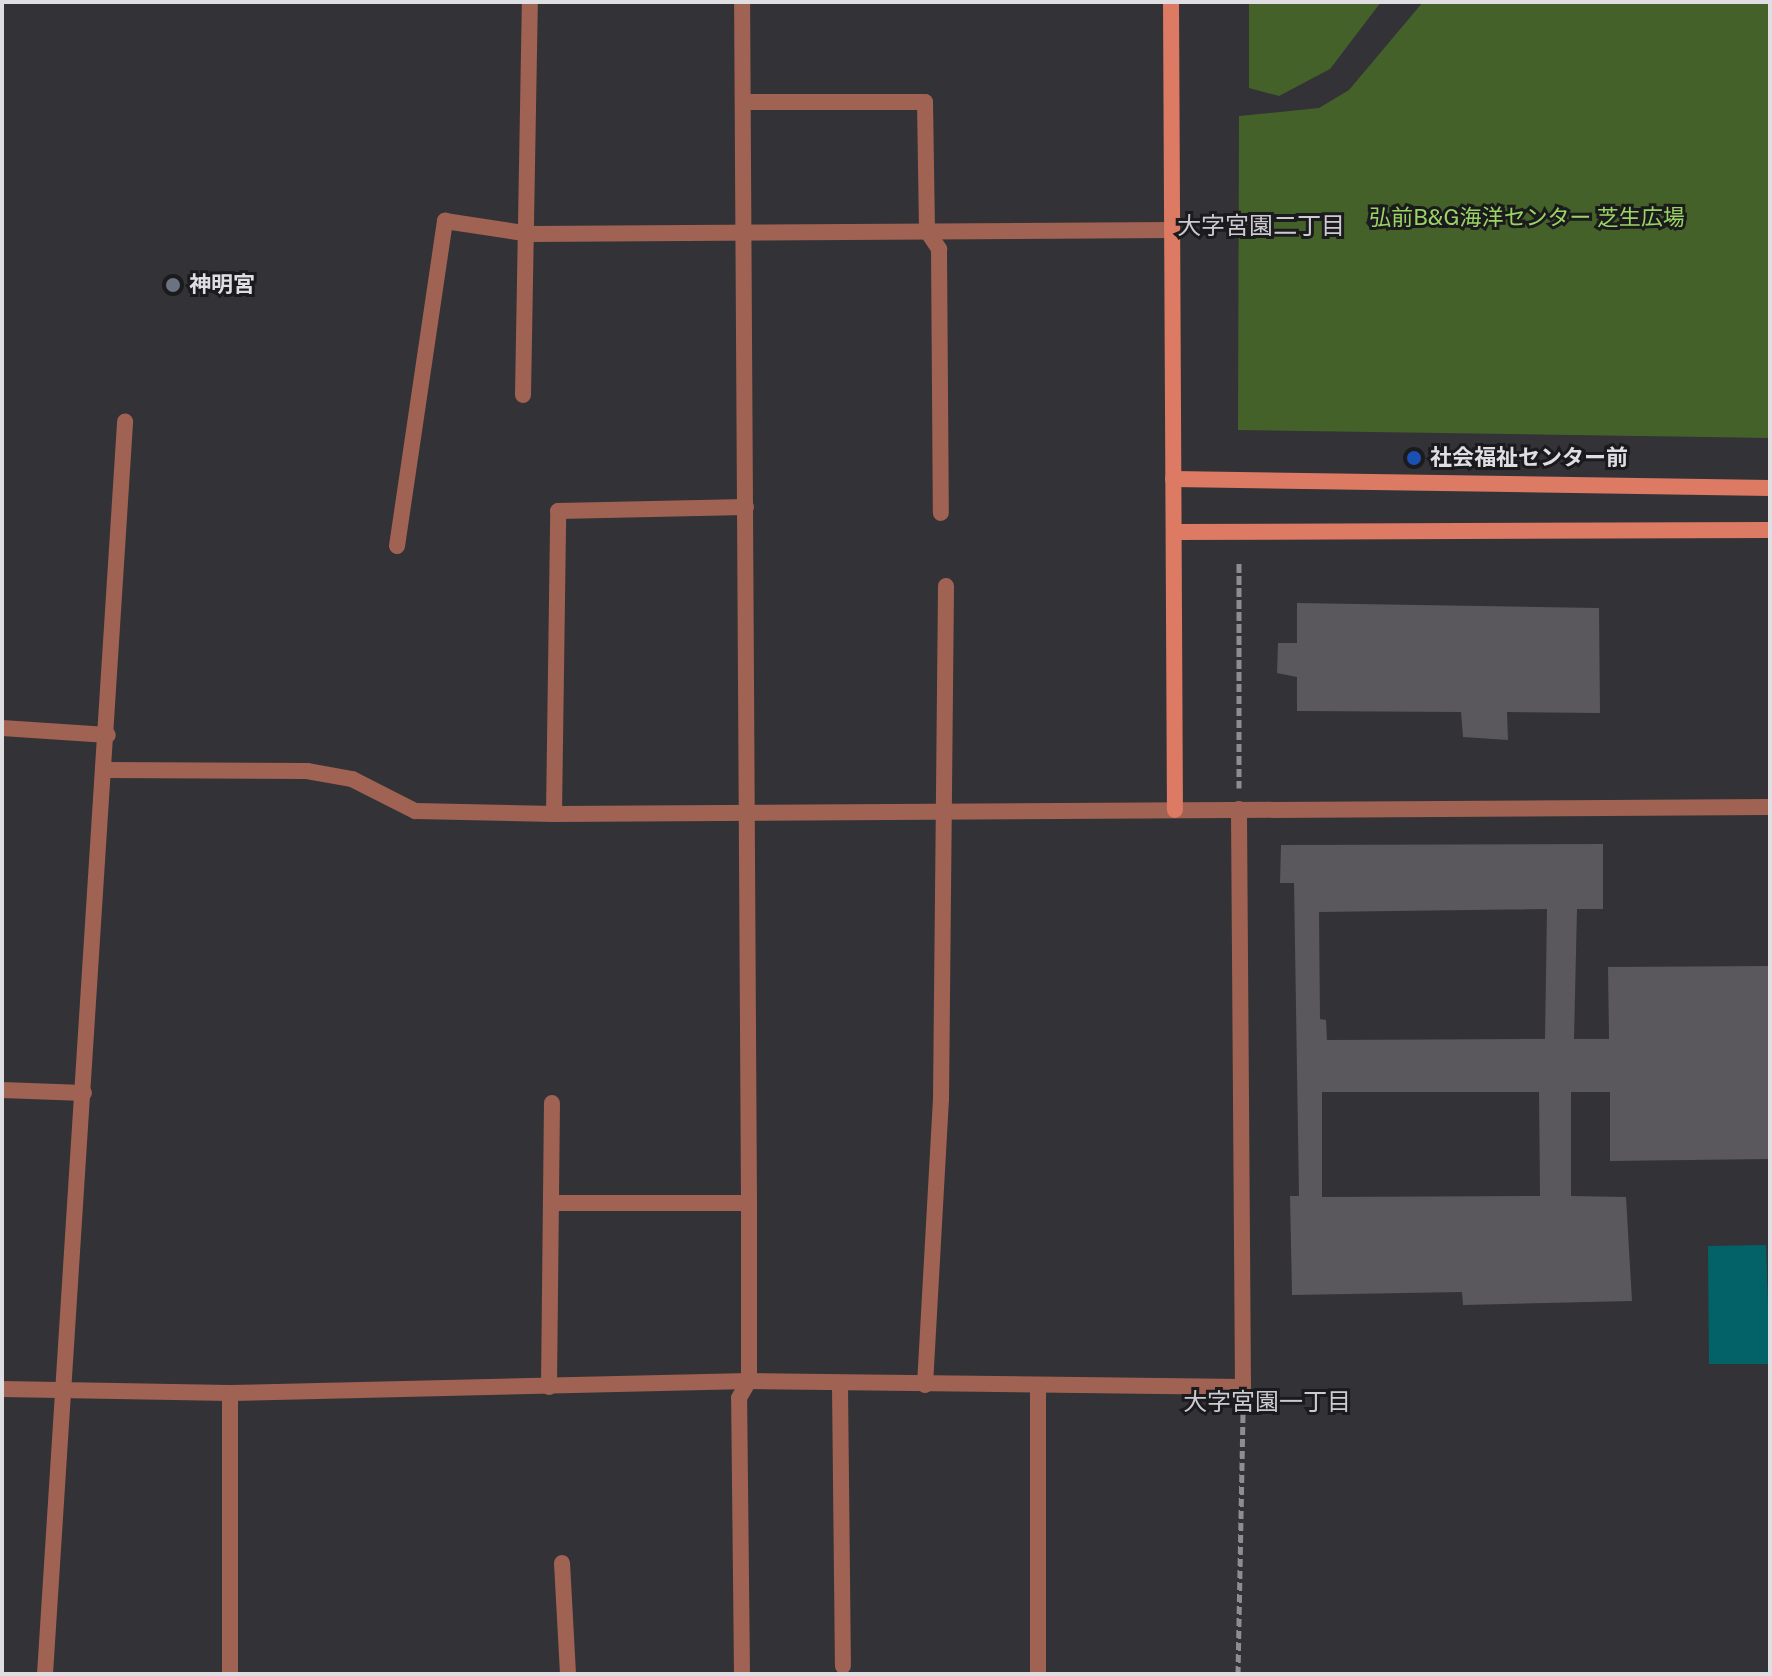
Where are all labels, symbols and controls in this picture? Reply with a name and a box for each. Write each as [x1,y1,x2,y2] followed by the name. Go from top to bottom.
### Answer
[1369,205,1685,231] park label: 弘前B&G海洋センター 芝生広場
[1177,212,1345,240] district label: 大字宮園二丁目
[189,272,255,298] place label: 神明宮
[164,276,182,294] marker: 神明宮
[1430,445,1628,471] place label: 社会福祉センター前
[1405,449,1423,467] marker: 社会福祉センター前
[1183,1388,1351,1416] district label: 大字宮園一丁目

